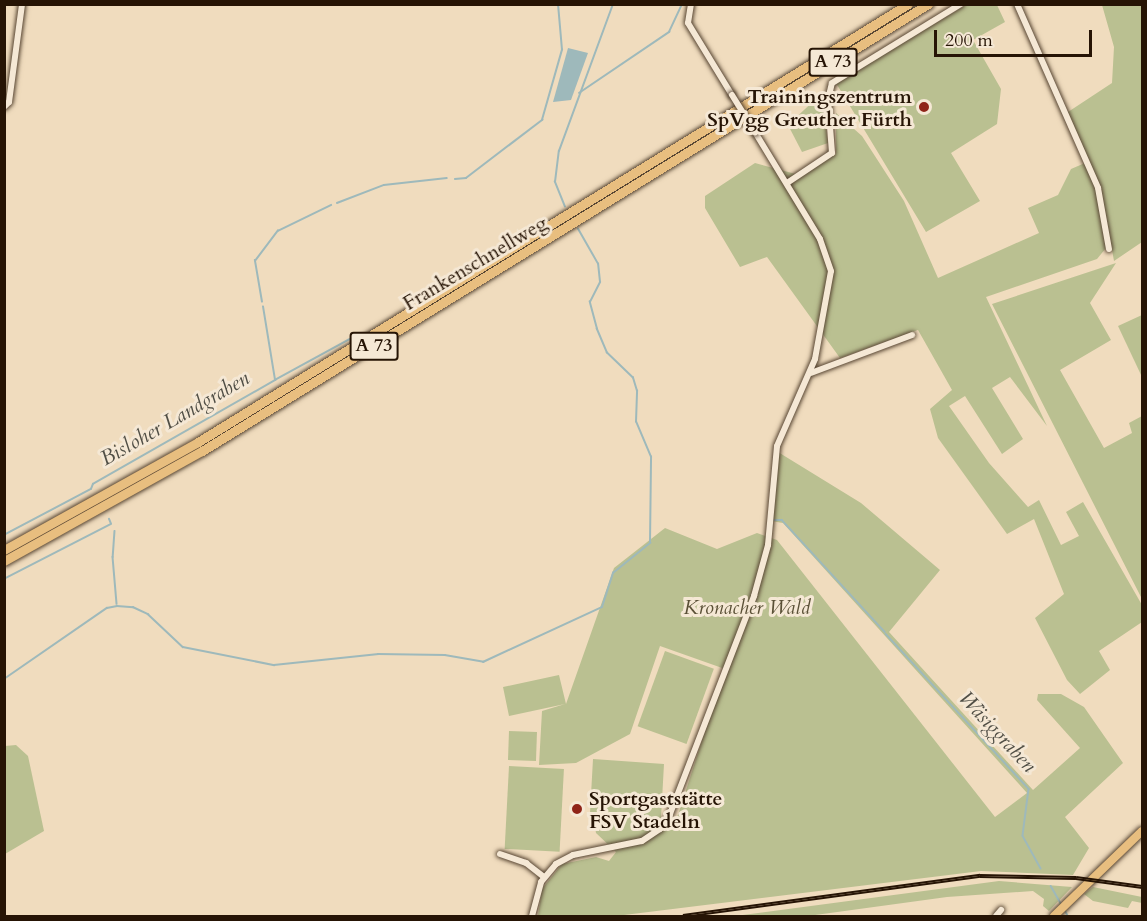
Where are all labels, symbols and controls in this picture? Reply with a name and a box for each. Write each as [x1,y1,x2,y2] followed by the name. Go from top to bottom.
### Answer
[937,18,1094,56] scale bar
[945,28,993,53] text: 200 m
[808,47,858,77] road number: A 73
[707,84,912,131] place label: Trainingszentrum SpVgg Greuther Fürth
[917,100,931,114] marker: Trainingszentrum SpVgg Greuther Fürth
[399,211,551,315] street label: Frankenschnellweg
[348,331,400,361] road number: A 73
[96,366,254,472] water label: Bisloher Landgraben
[684,595,810,619] park label: Kronacher Wald
[953,686,1041,778] water label: Wäsiggraben
[589,786,722,833] place label: Sportgaststätte FSV Stadeln
[570,802,584,816] marker: Sportgaststätte FSV Stadeln

